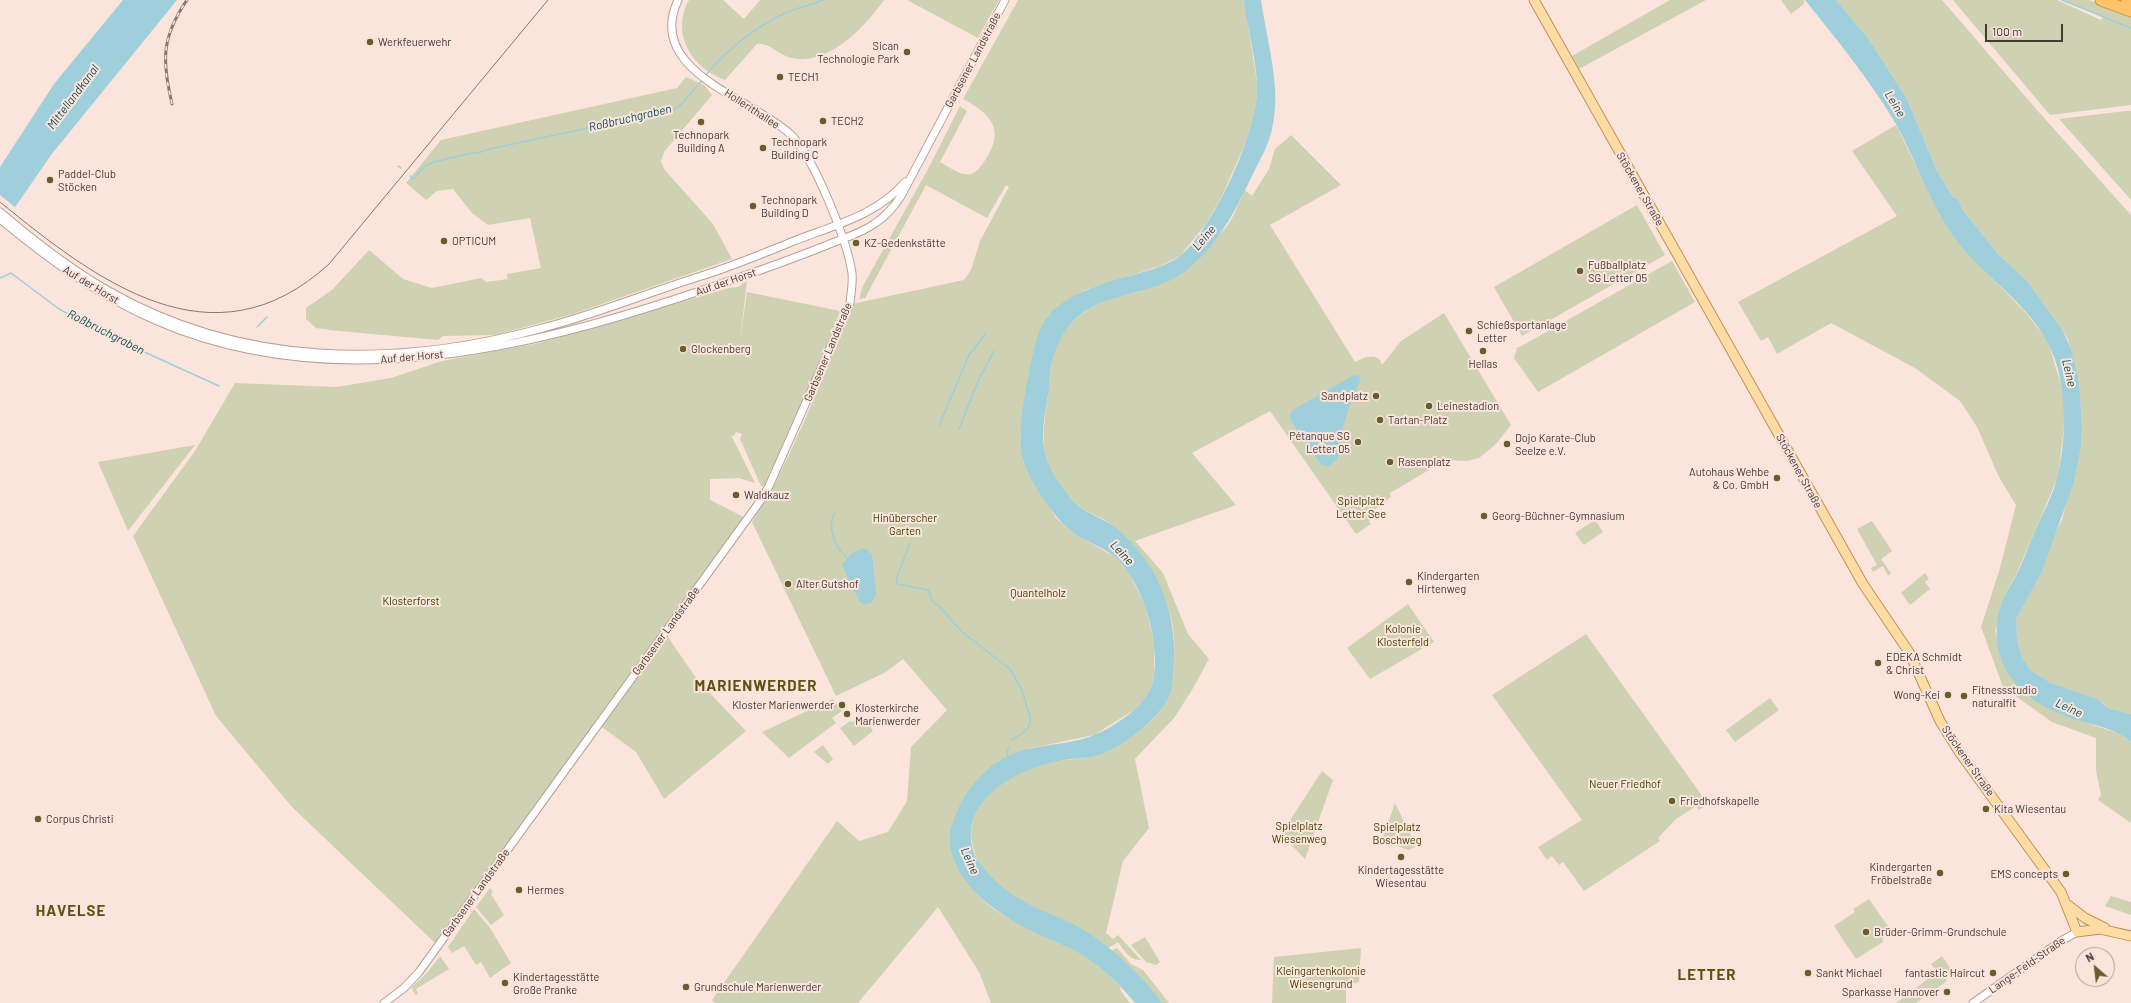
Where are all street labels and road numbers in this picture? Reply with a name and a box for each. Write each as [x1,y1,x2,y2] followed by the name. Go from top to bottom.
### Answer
[942,10,1004,110] street label: Garbsener Landstraße
[722,86,782,132] street label: Hollerithallee
[1614,150,1666,228] street label: Stöckener Straße
[61,263,121,307] street label: Auf der Horst
[694,265,758,299] street label: Auf der Horst
[801,301,855,403] street label: Garbsener Landstraße
[380,348,444,366] street label: Auf der Horst
[1773,432,1825,510] street label: Stöckener Straße
[630,584,702,678] street label: Garbsener Landstraße
[1939,723,1997,799] street label: Stöckener Straße
[440,846,512,940] street label: Garbsener Landstraße
[1986,934,2068,996] street label: Lange-Feld-Straße

